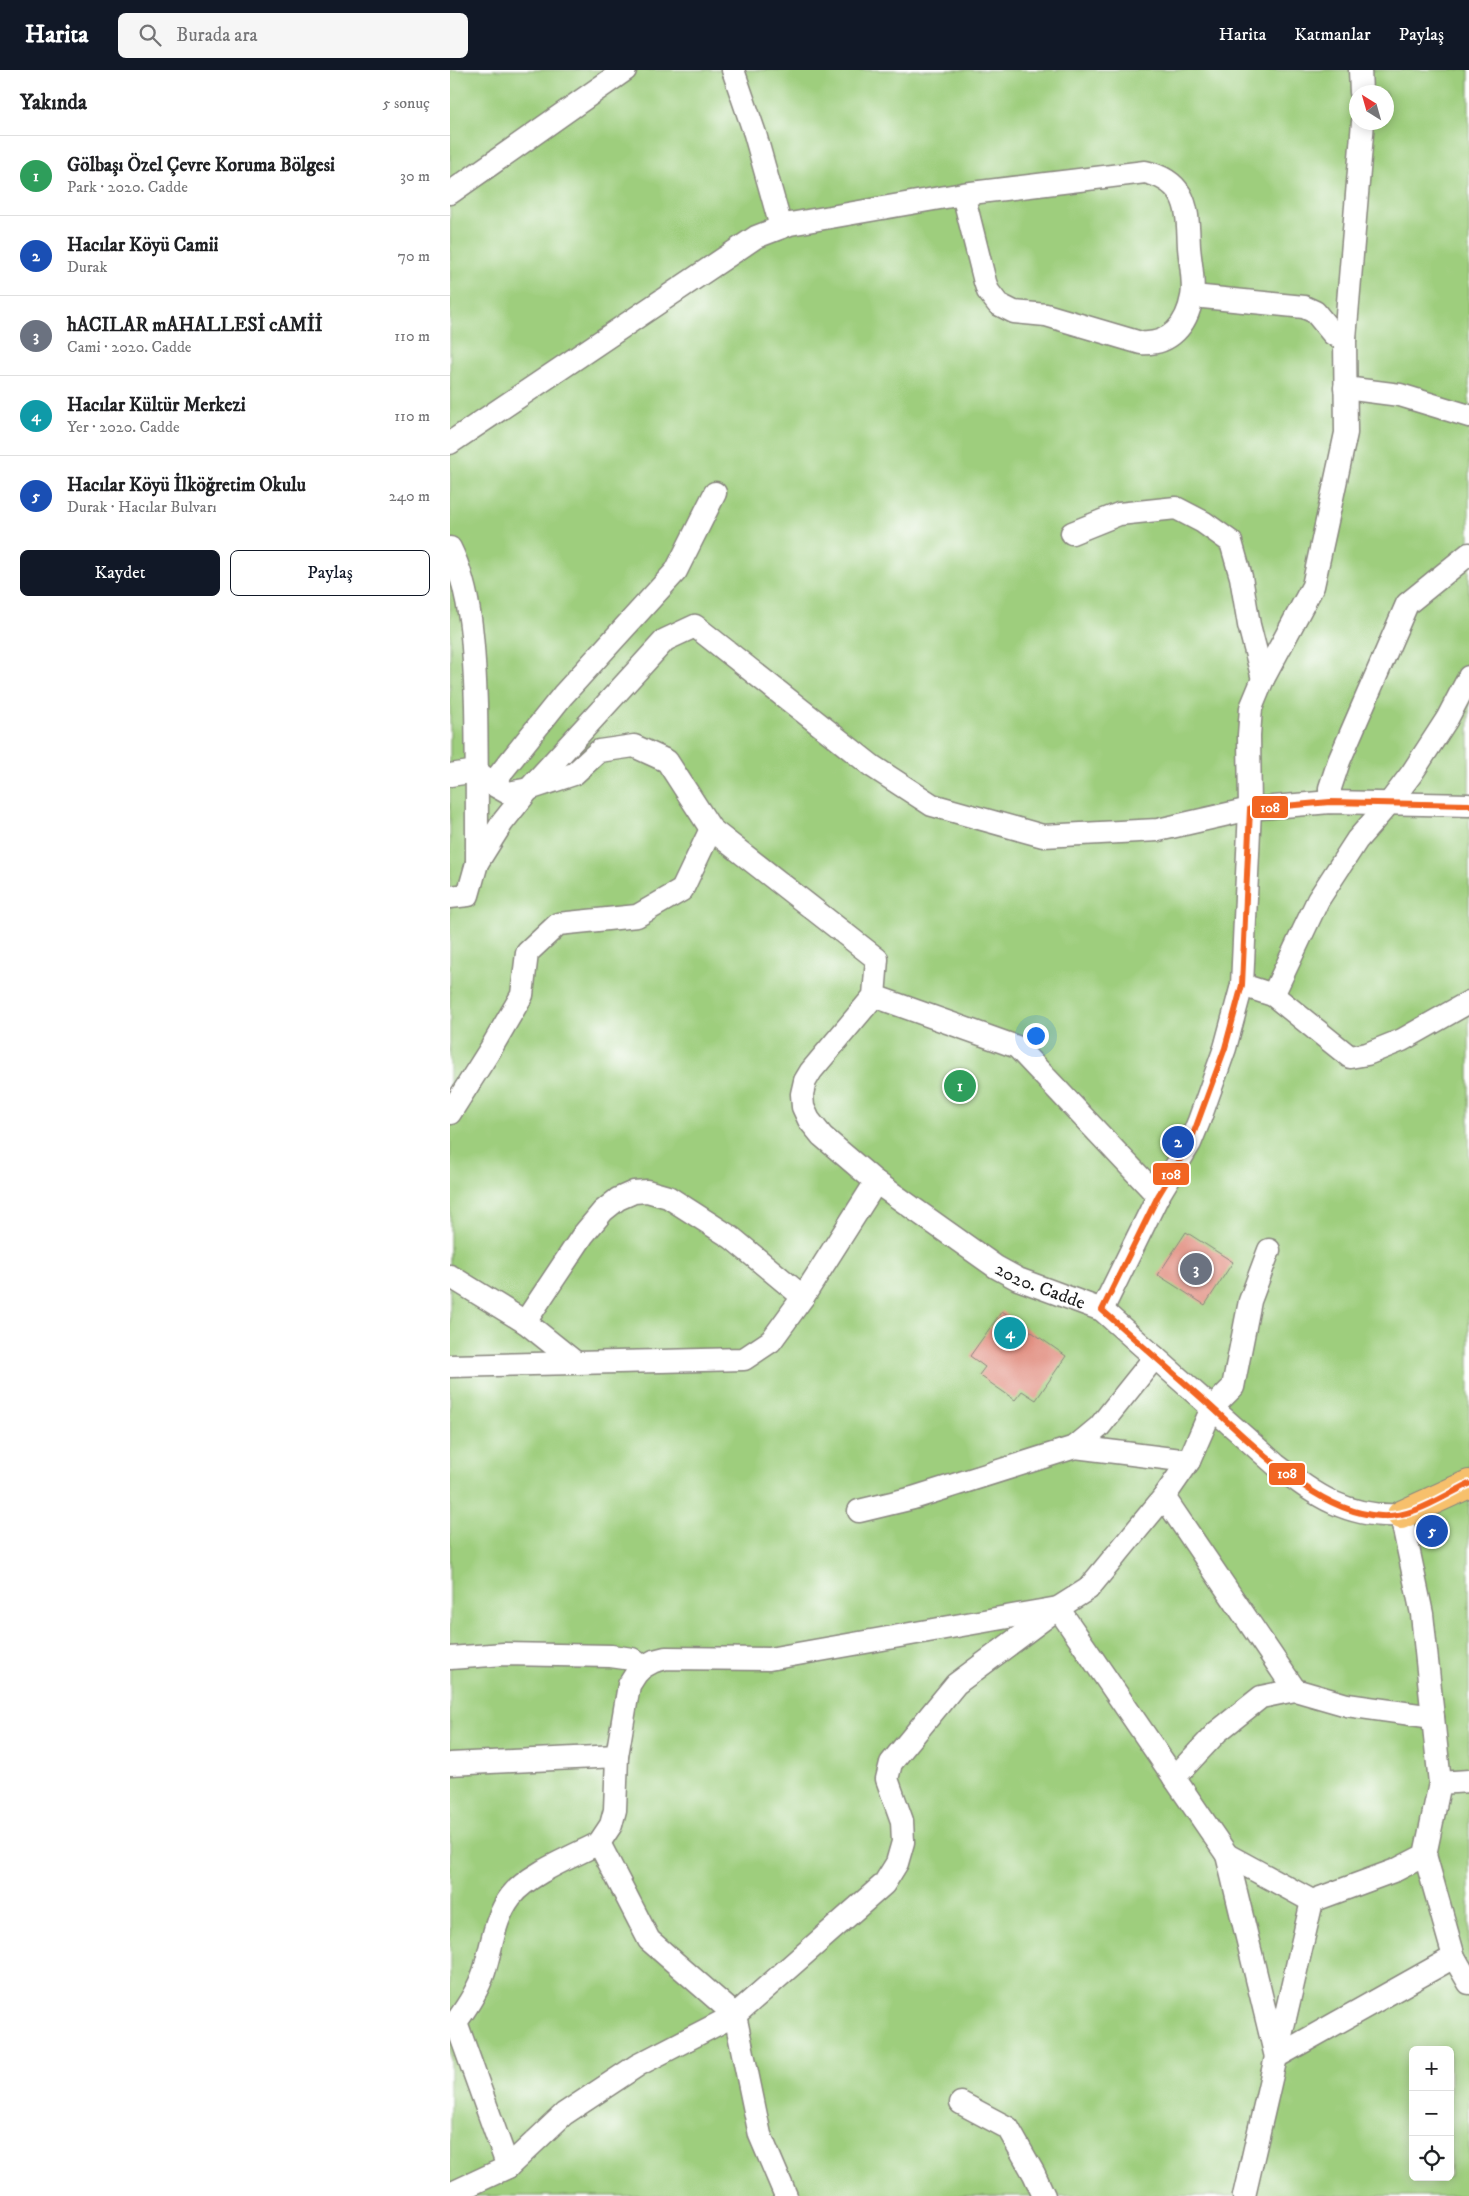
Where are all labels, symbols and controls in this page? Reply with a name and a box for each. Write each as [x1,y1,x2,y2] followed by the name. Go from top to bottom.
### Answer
[118,13,468,58] search box
[25,20,88,50] text: Harita
[136,21,164,49] icon: search
[176,24,258,47] text: Burada ara
[1219,24,1266,46] text: Harita
[1294,24,1371,46] text: Katmanlar
[1399,24,1444,46] text: Paylaş
[1349,85,1394,130] north arrow
[20,90,87,116] text: Yakında
[383,93,430,113] text: 5 sonuç
[67,154,335,177] text: Gölbaşı Özel Çevre Koruma Bölgesi
[33,166,39,186] text: 1
[400,166,430,186] text: 30 m
[67,177,188,197] text: Park · 2020. Cadde
[67,234,218,257] text: Hacılar Köyü Camii
[32,246,40,266] text: 2
[398,246,430,266] text: 70 m
[67,257,107,277] text: Durak
[67,314,323,337] text: hACILAR mAHALLESİ cAMİİ
[33,326,39,346] text: 3
[394,326,430,346] text: 110 m
[67,337,191,357] text: Cami · 2020. Cadde
[67,394,246,417] text: Hacılar Kültür Merkezi
[31,406,41,426] text: 4
[394,406,430,426] text: 110 m
[67,417,180,437] text: Yer · 2020. Cadde
[67,474,306,497] text: Hacılar Köyü İlköğretim Okulu
[32,486,40,506] text: 5
[389,486,430,506] text: 240 m
[67,497,217,517] text: Durak · Hacılar Bulvarı
[20,550,220,596] button: Kaydet
[230,550,430,596] button: Paylaş
[1251,795,1289,819] line badge: 108
[1260,799,1280,817] text: 108
[1023,1023,1049,1049] your location
[944,1067,976,1105] pin: 1
[1162,1123,1194,1161] pin: 2
[1152,1162,1190,1186] line badge: 108
[1161,1166,1181,1184] text: 108
[1180,1250,1212,1288] pin: 3
[991,1257,1089,1314] street label: 2020. Cadde
[994,1314,1026,1352] pin: 4
[1268,1462,1306,1486] line badge: 108
[1277,1465,1297,1483] text: 108
[1416,1512,1448,1550] pin: 5
[1409,2046,1454,2181] map controls
[1409,2046,1454,2091] button: +
[1409,2091,1454,2136] button: −
[1409,2136,1454,2181] button: locate

